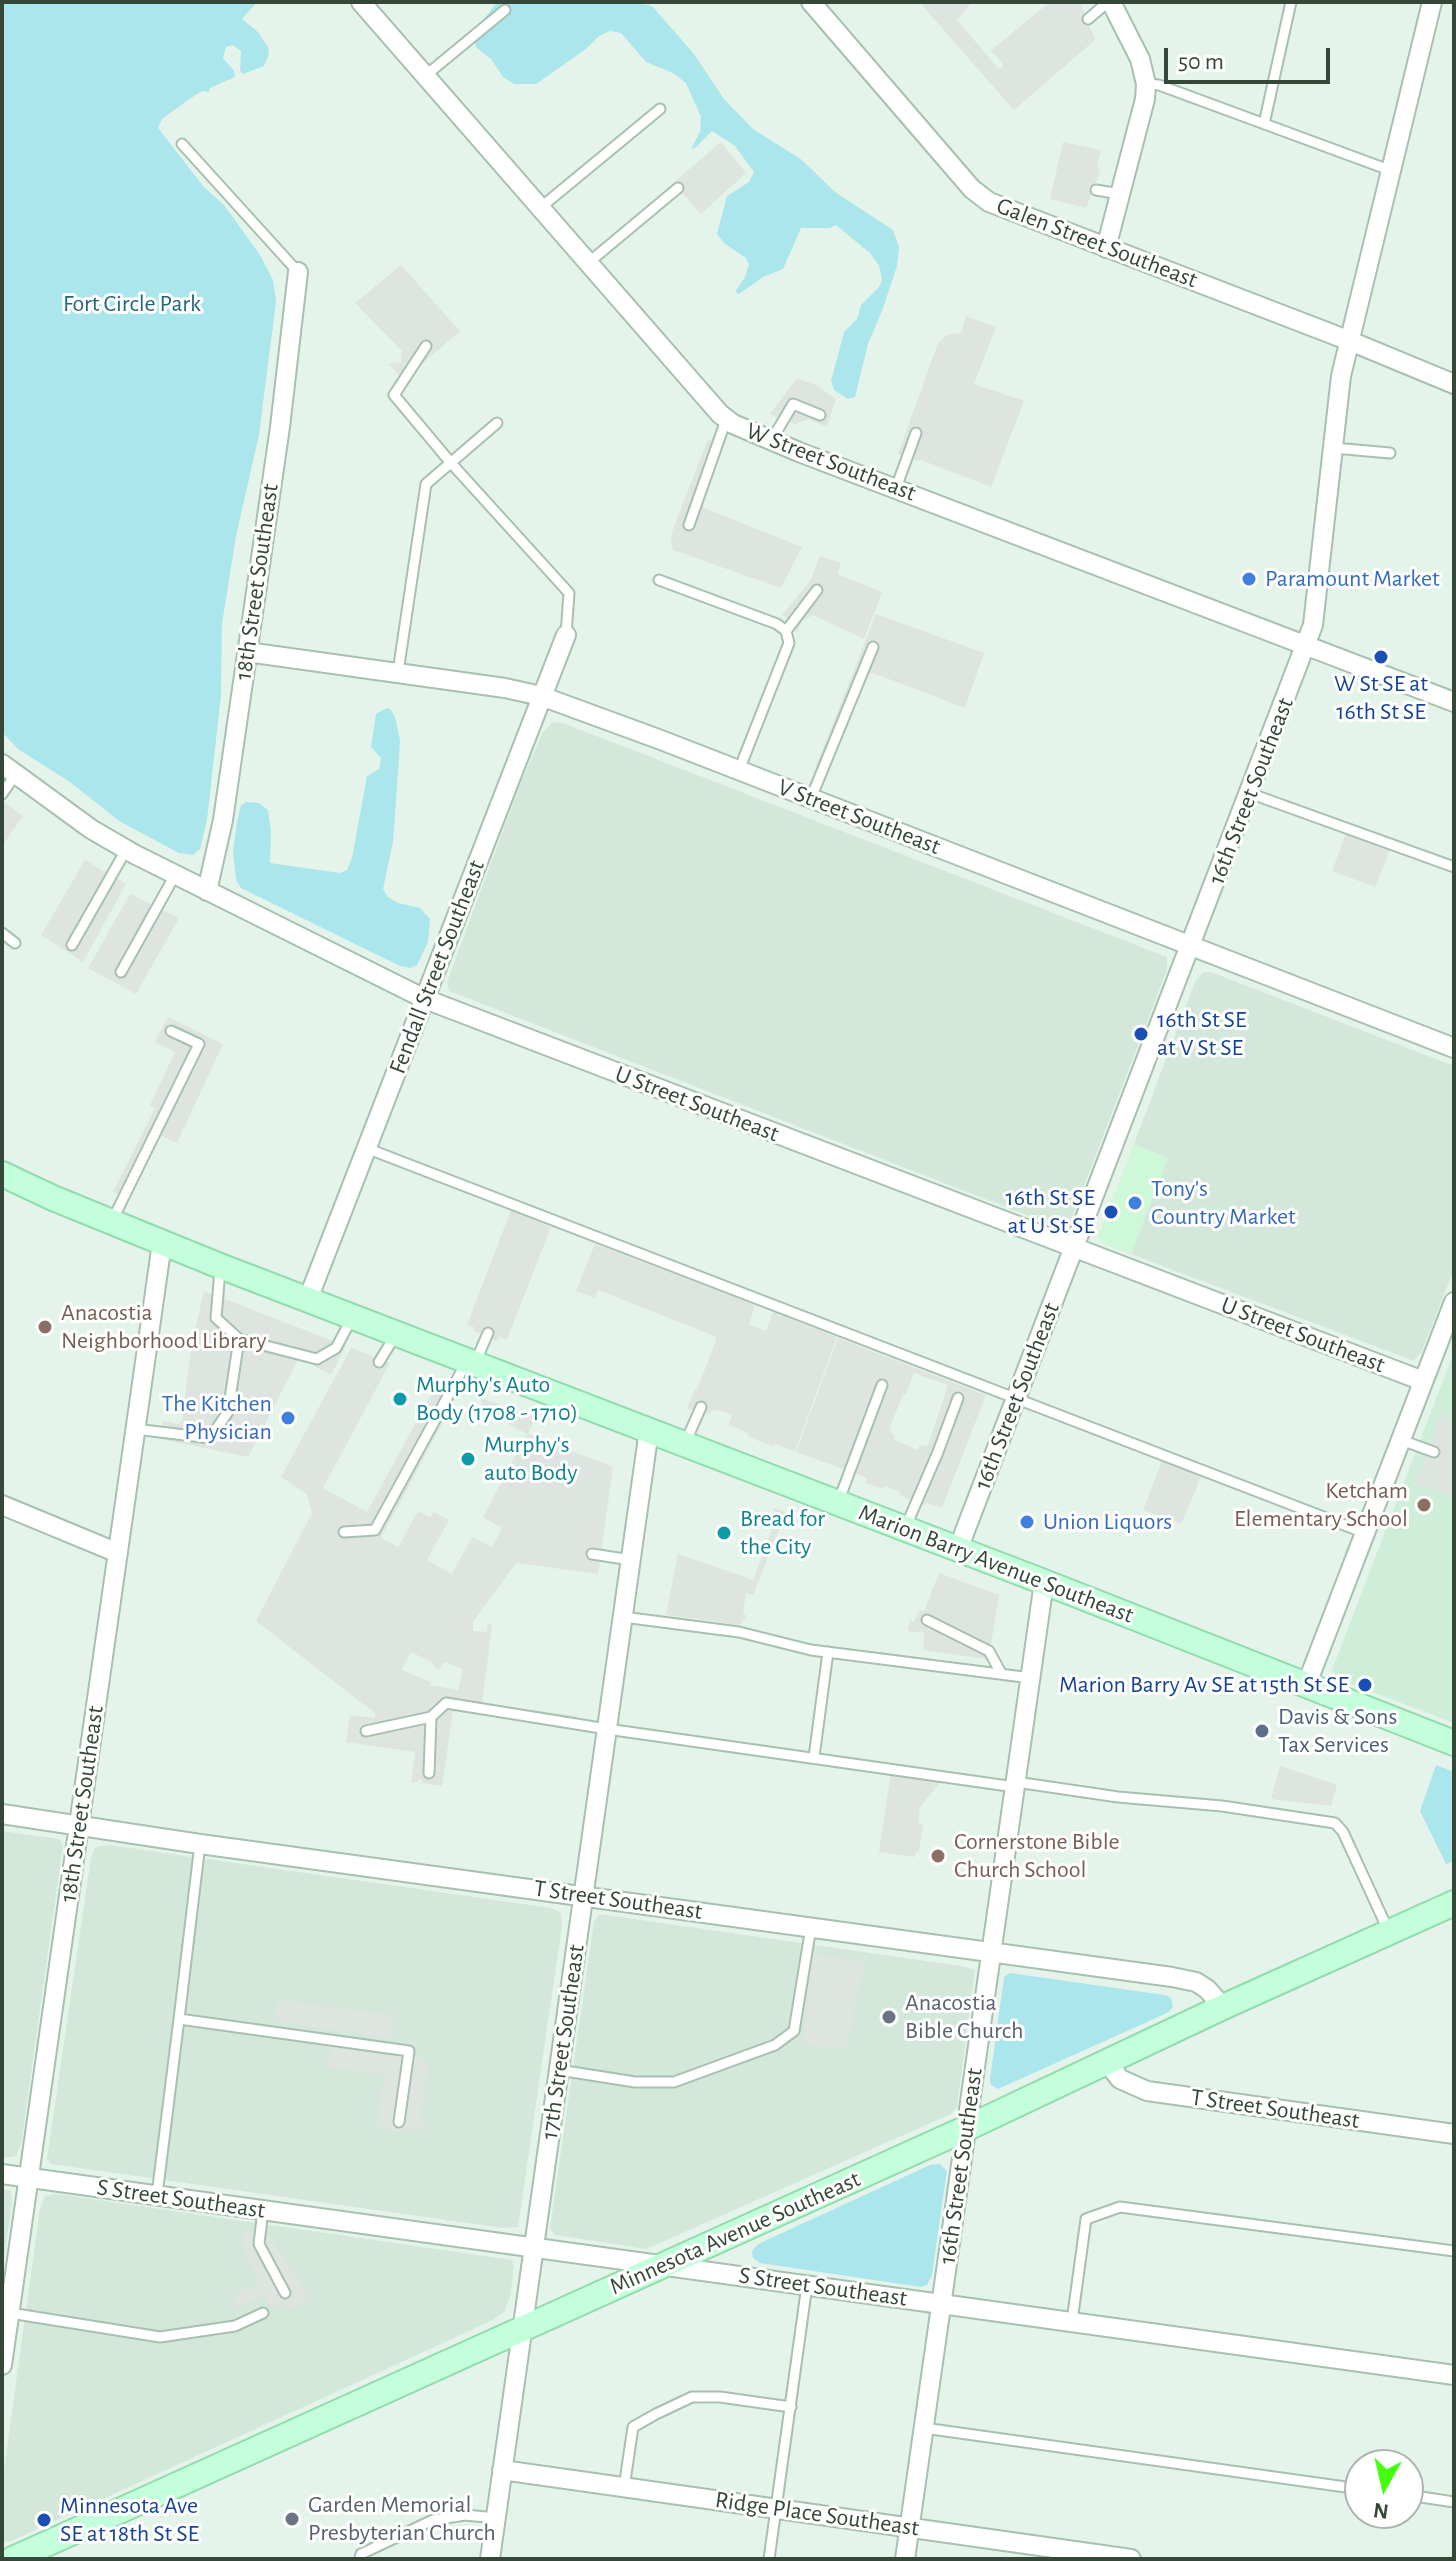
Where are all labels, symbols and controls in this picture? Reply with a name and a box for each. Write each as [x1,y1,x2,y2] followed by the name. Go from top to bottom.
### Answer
[1168,32,1334,82] scale bar
[1178,50,1224,74] text: 50 m
[993,191,1201,295] street label: Galen Street Southeast
[63,290,201,318] park label: Fort Circle Park
[742,416,920,508] street label: W Street Southeast
[229,482,285,682] street label: 18th Street Southeast
[1265,565,1440,593] place label: Paramount Market
[1240,570,1258,588] marker: Paramount Market
[1372,648,1390,666] marker: W St SE at 16th St SE
[1334,670,1428,726] place label: W St SE at 16th St SE
[1202,694,1300,888] street label: 16th Street Southeast
[774,773,944,861] street label: V Street Southeast
[383,856,491,1078] street label: Fendall Street Southeast
[1157,1006,1246,1062] place label: 16th St SE at V St SE
[1132,1025,1150,1043] marker: 16th St SE at V St SE
[611,1060,783,1148] street label: U Street Southeast
[1151,1175,1296,1231] place label: Tony's Country Market
[1006,1184,1095,1240] place label: 16th St SE at U St SE
[1126,1194,1144,1212] marker: Tony's Country Market
[1102,1203,1120,1221] marker: 16th St SE at U St SE
[1217,1291,1389,1379] street label: U Street Southeast
[61,1299,267,1355] place label: Anacostia Neighborhood Library
[968,1299,1066,1493] street label: 16th Street Southeast
[36,1318,54,1336] marker: Anacostia Neighborhood Library
[416,1371,578,1427] place label: Murphy's Auto Body (1708 - 1710)
[162,1390,272,1446] place label: The Kitchen Physician
[391,1390,409,1408] marker: Murphy's Auto Body (1708 - 1710)
[279,1409,297,1427] marker: The Kitchen Physician
[484,1431,577,1487] place label: Murphy's auto Body
[459,1450,477,1468] marker: Murphy's auto Body
[1234,1477,1408,1533] place label: Ketcham Elementary School
[1415,1496,1433,1514] marker: Ketcham Elementary School
[854,1498,1138,1630] street label: Marion Barry Avenue Southeast
[740,1505,825,1561] place label: Bread for the City
[1043,1508,1172,1536] place label: Union Liquors
[1018,1513,1036,1531] marker: Union Liquors
[715,1524,733,1542] marker: Bread for the City
[1059,1671,1349,1699] place label: Marion Barry Av SE at 15th St SE
[1356,1676,1374,1694] marker: Marion Barry Av SE at 15th St SE
[1278,1703,1397,1759] place label: Davis & Sons Tax Services
[54,1704,110,1904] street label: 18th Street Southeast
[1253,1722,1271,1740] marker: Davis & Sons Tax Services
[954,1828,1120,1884] place label: Cornerstone Bible Church School
[929,1847,947,1865] marker: Cornerstone Bible Church School
[532,1874,704,1926] street label: T Street Southeast
[535,1943,591,2141] street label: 17th Street Southeast
[905,1989,1023,2045] place label: Anacostia Bible Church
[880,2008,898,2026] marker: Anacostia Bible Church
[933,2066,989,2266] street label: 16th Street Southeast
[1189,2083,1361,2135] street label: T Street Southeast
[605,2165,865,2301] street label: Minnesota Avenue Southeast
[95,2173,267,2225] street label: S Street Southeast
[737,2261,909,2313] street label: S Street Southeast
[1344,2449,1424,2529] north arrow
[713,2485,921,2543] street label: Ridge Place Southeast
[308,2491,496,2547] place label: Garden Memorial Presbyterian Church
[60,2492,199,2548] place label: Minnesota Ave SE at 18th St SE
[1372,2499,1390,2523] text: N
[283,2510,301,2528] marker: Garden Memorial Presbyterian Church
[35,2511,53,2529] marker: Minnesota Ave SE at 18th St SE

